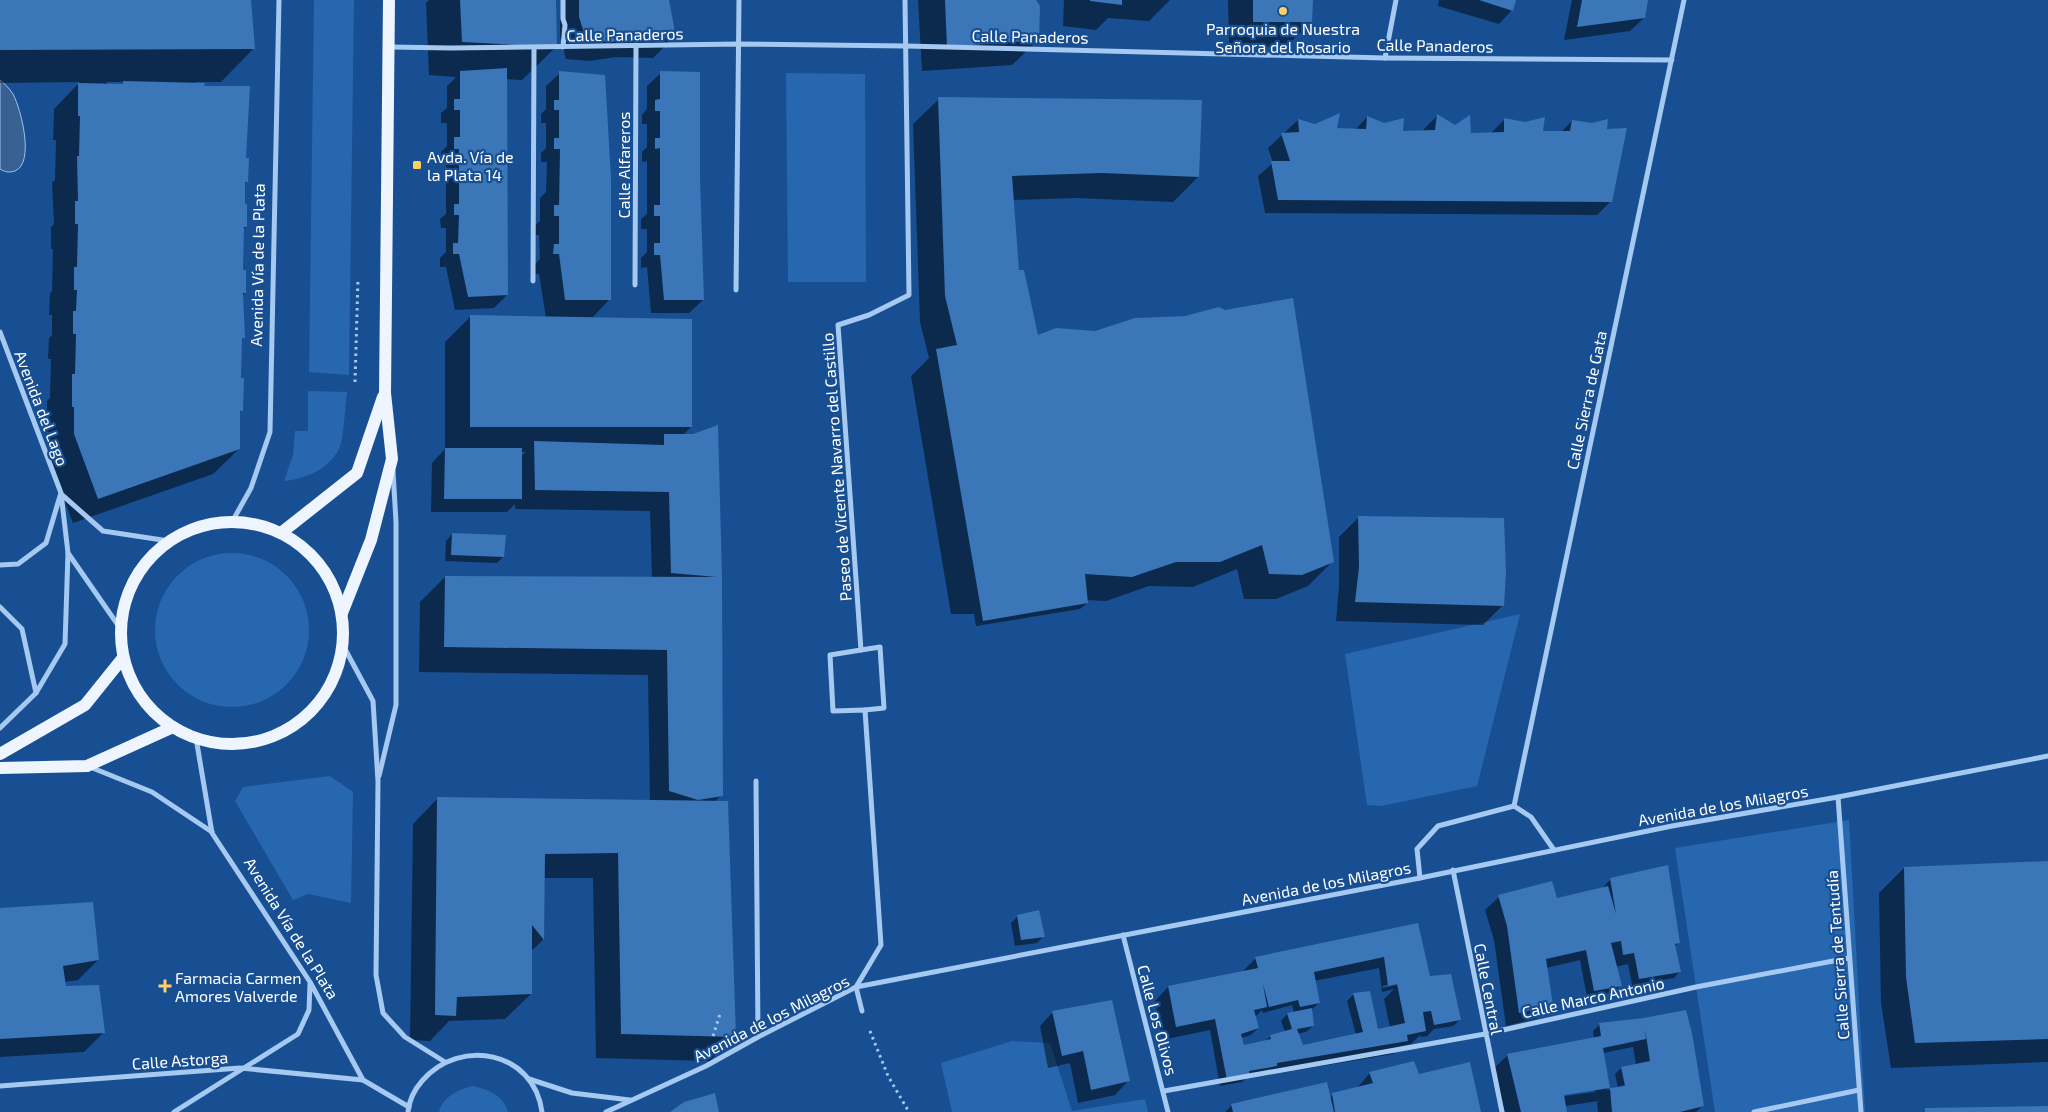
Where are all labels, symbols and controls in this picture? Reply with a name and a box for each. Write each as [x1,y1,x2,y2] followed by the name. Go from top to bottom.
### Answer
[1277,5,1289,17] marker: Parroquia de Nuestra Señora del Rosario
[1206,19,1360,56] place label: Parroquia de Nuestra Señora del Rosario
[566,23,684,45] street label: Calle Panaderos
[971,25,1089,47] street label: Calle Panaderos
[1376,34,1494,56] street label: Calle Panaderos
[614,112,633,218] street label: Calle Alfareros
[427,147,514,184] place label: Avda. Vía de la Plata 14
[411,159,423,171] marker: Avda. Vía de la Plata 14
[246,183,268,347] street label: Avenida Vía de la Plata
[1562,329,1610,471] street label: Calle Sierra de Gata
[817,332,855,602] street label: Paseo de Vicente Navarro del Castillo
[11,348,73,468] street label: Avenida del Lago
[1637,781,1809,829] street label: Avenida de los Milagros
[241,854,343,1002] street label: Avenida Vía de la Plata
[1240,857,1412,909] street label: Avenida de los Milagros
[1822,870,1852,1040] street label: Calle Sierra de Tentudía
[1471,942,1507,1037] street label: Calle Central
[1134,963,1182,1077] street label: Calle Los Olivos
[175,968,302,1005] place label: Farmacia Carmen Amores Valverde
[690,970,852,1066] street label: Avenida de los Milagros
[1520,973,1666,1021] street label: Calle Marco Antonio
[159,980,171,992] marker: Farmacia Carmen Amores Valverde
[131,1047,229,1073] street label: Calle Astorga

